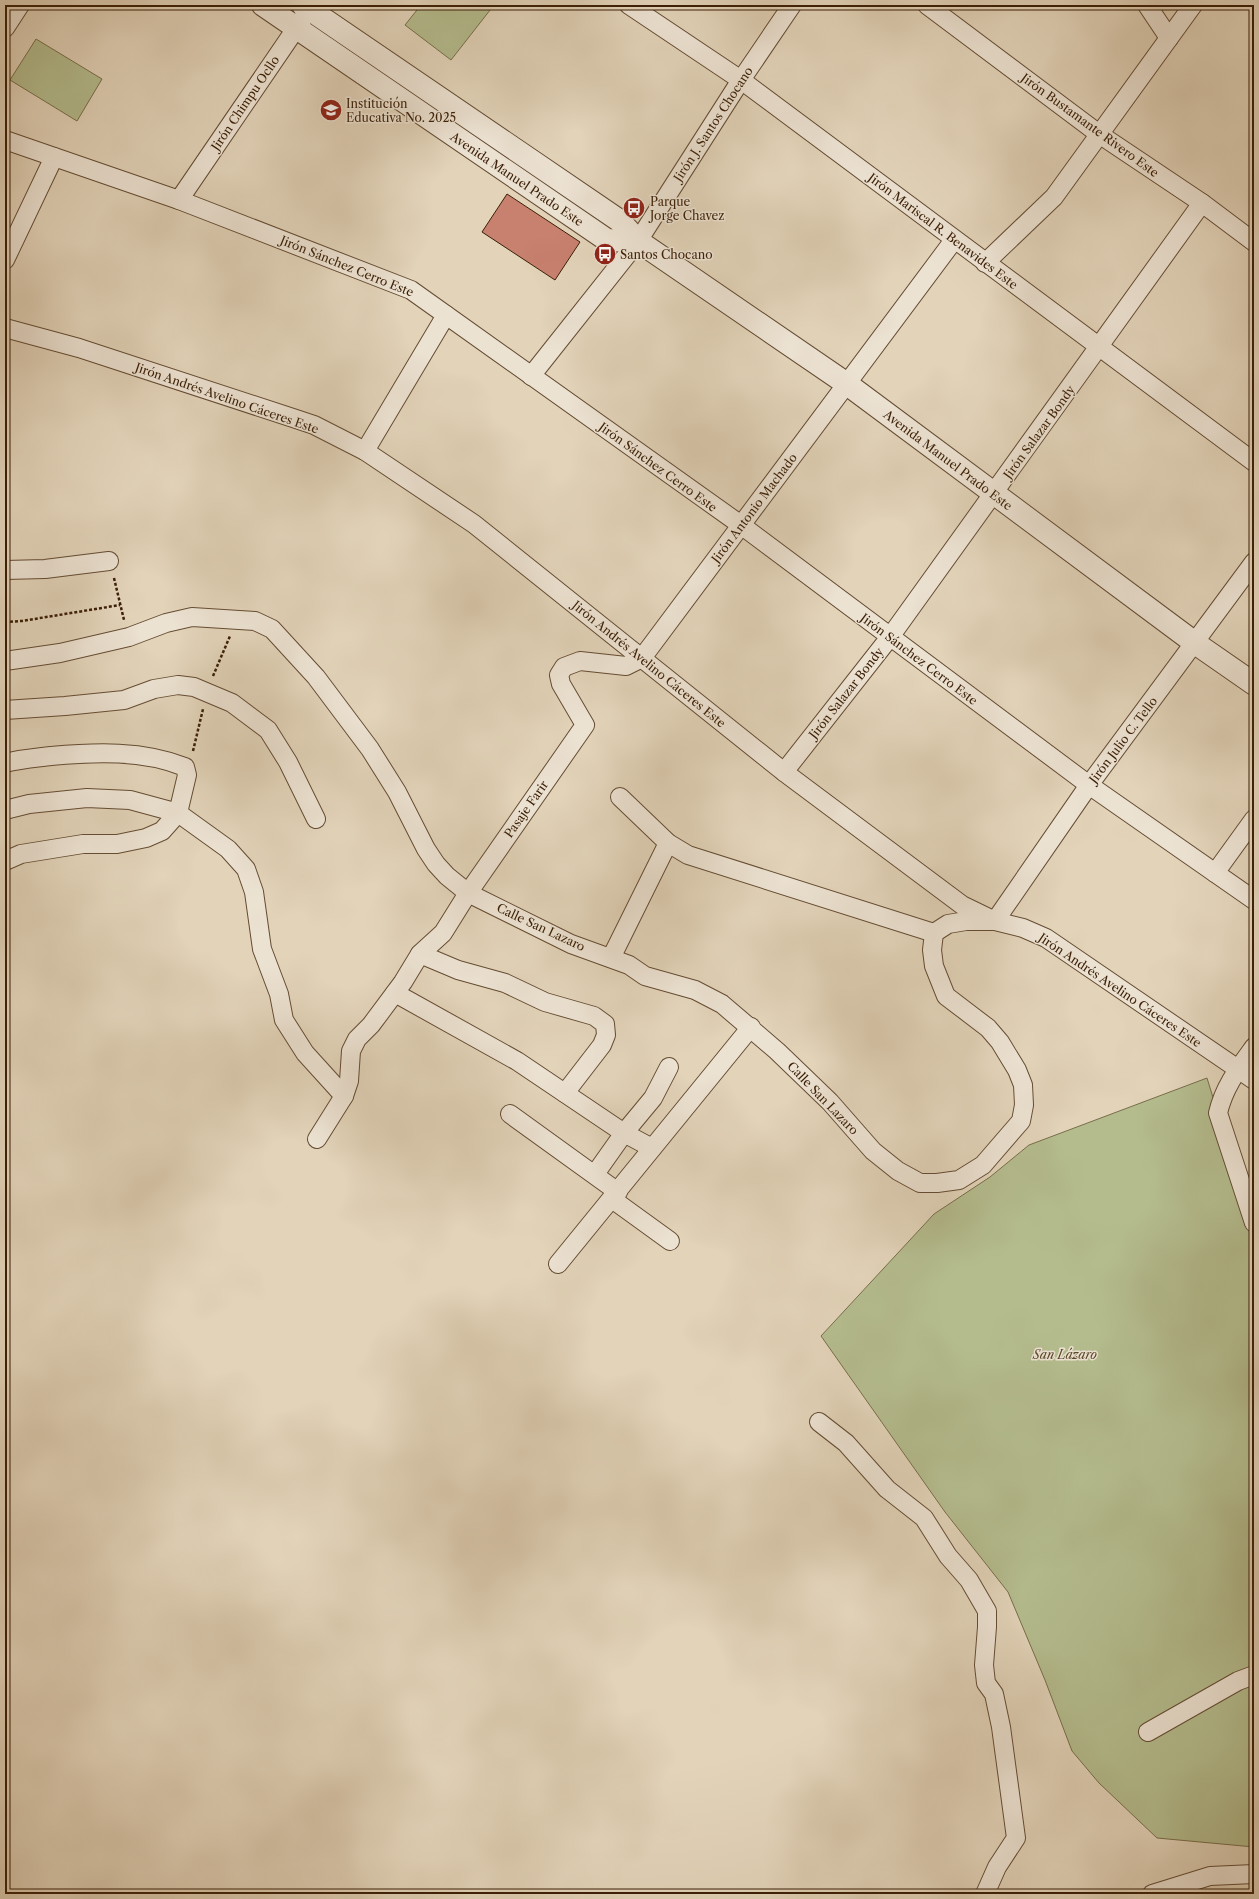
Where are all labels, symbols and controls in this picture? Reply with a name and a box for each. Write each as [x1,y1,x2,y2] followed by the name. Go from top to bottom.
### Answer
[207,53,282,155] street label: Jirón Chimpu Ocllo
[669,64,756,186] street label: Jirón J. Santos Chocano
[1017,69,1162,180] street label: Jirón Bustamante Rivero Este
[346,96,456,125] place label: Institución Educativa No. 2025
[318,97,344,123] school or university icon: Institución Educativa No. 2025
[447,128,587,229] street label: Avenida Manuel Prado Este
[864,169,1021,292] street label: Jirón Mariscal R. Benavides Este
[648,194,725,223] place label: Parque Jorge Chavez
[621,195,647,221] bus stop icon: Parque Jorge Chavez
[276,232,416,300] street label: Jirón Sánchez Cerro Este
[592,241,618,267] bus stop icon: Santos Chocano
[620,247,713,262] place label: Santos Chocano
[131,359,321,437] street label: Jirón Andrés Avelino Cáceres Este
[999,382,1078,483] street label: Jirón Salazar Bondy
[880,406,1015,513] street label: Avenida Manuel Prado Este
[594,418,720,515] street label: Jirón Sánchez Cerro Este
[707,450,800,567] street label: Jirón Antonio Machado
[568,596,729,731] street label: Jirón Andrés Avelino Cáceres Este
[856,609,981,708] street label: Jirón Sánchez Cerro Este
[804,644,887,743] street label: Jirón Salazar Bondy
[1084,694,1160,788] street label: Jirón Julio C. Tello
[501,777,551,841] street label: Pasaje Farir
[494,900,588,954] street label: Calle San Lazaro
[1034,929,1204,1050] street label: Jirón Andrés Avelino Cáceres Este
[784,1058,862,1138] street label: Calle San Lazaro
[1032,1347,1097,1362] park label: San Lázaro

